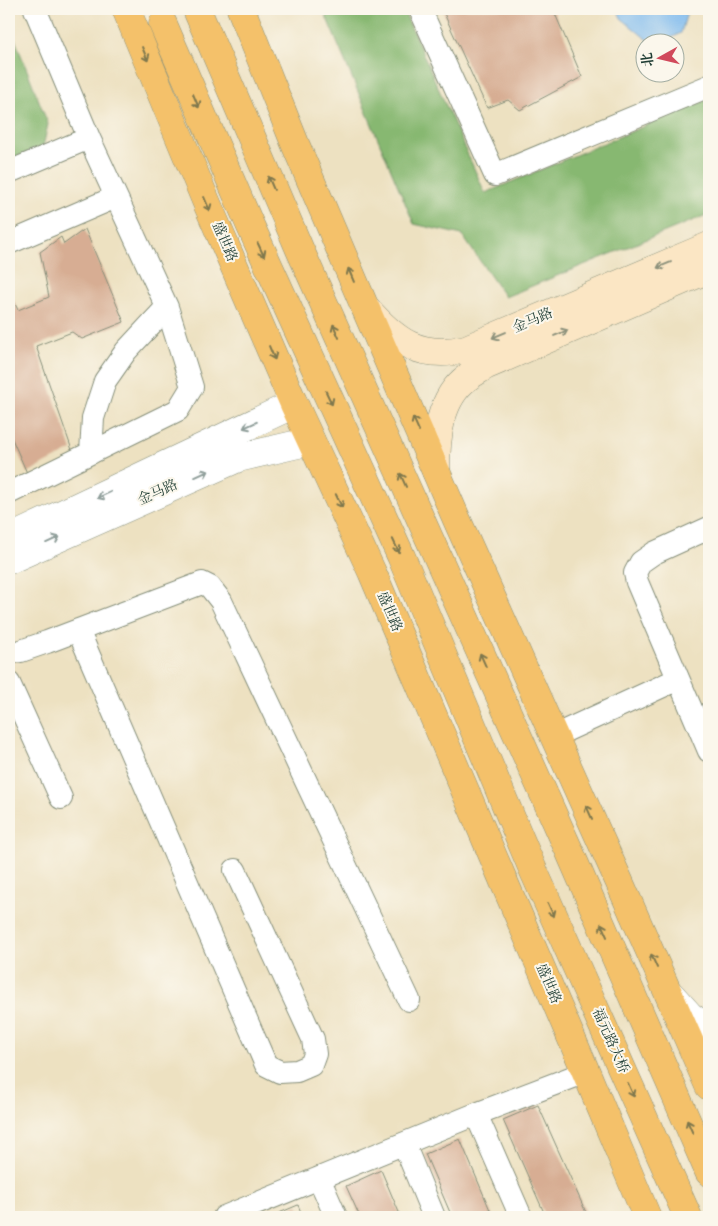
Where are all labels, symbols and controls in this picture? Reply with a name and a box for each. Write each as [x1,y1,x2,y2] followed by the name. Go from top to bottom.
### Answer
[636,32,686,82] north arrow
[140,46,150,61] one-way arrow
[638,51,659,68] text: 北
[192,93,202,108] one-way arrow
[266,176,276,191] one-way arrow
[203,196,213,211] one-way arrow
[207,219,241,265] street label: 盛世路
[257,242,267,257] one-way arrow
[657,260,672,270] one-way arrow
[346,268,355,283] one-way arrow
[510,304,556,338] street label: 金马路
[331,324,341,339] one-way arrow
[553,328,568,338] one-way arrow
[492,331,507,341] one-way arrow
[268,345,278,360] one-way arrow
[325,390,334,405] one-way arrow
[410,417,420,432] one-way arrow
[243,421,258,430] one-way arrow
[194,468,209,478] one-way arrow
[397,473,407,488] one-way arrow
[135,476,181,510] street label: 金马路
[96,490,111,500] one-way arrow
[335,493,344,508] one-way arrow
[45,535,60,545] one-way arrow
[392,538,402,553] one-way arrow
[372,589,406,635] street label: 盛世路
[478,653,488,668] one-way arrow
[583,805,593,820] one-way arrow
[547,902,557,917] one-way arrow
[598,923,608,938] one-way arrow
[649,954,659,969] one-way arrow
[531,961,565,1007] street label: 盛世路
[587,1005,633,1077] street label: 福元路大桥
[627,1082,637,1097] one-way arrow
[684,1120,694,1135] one-way arrow

